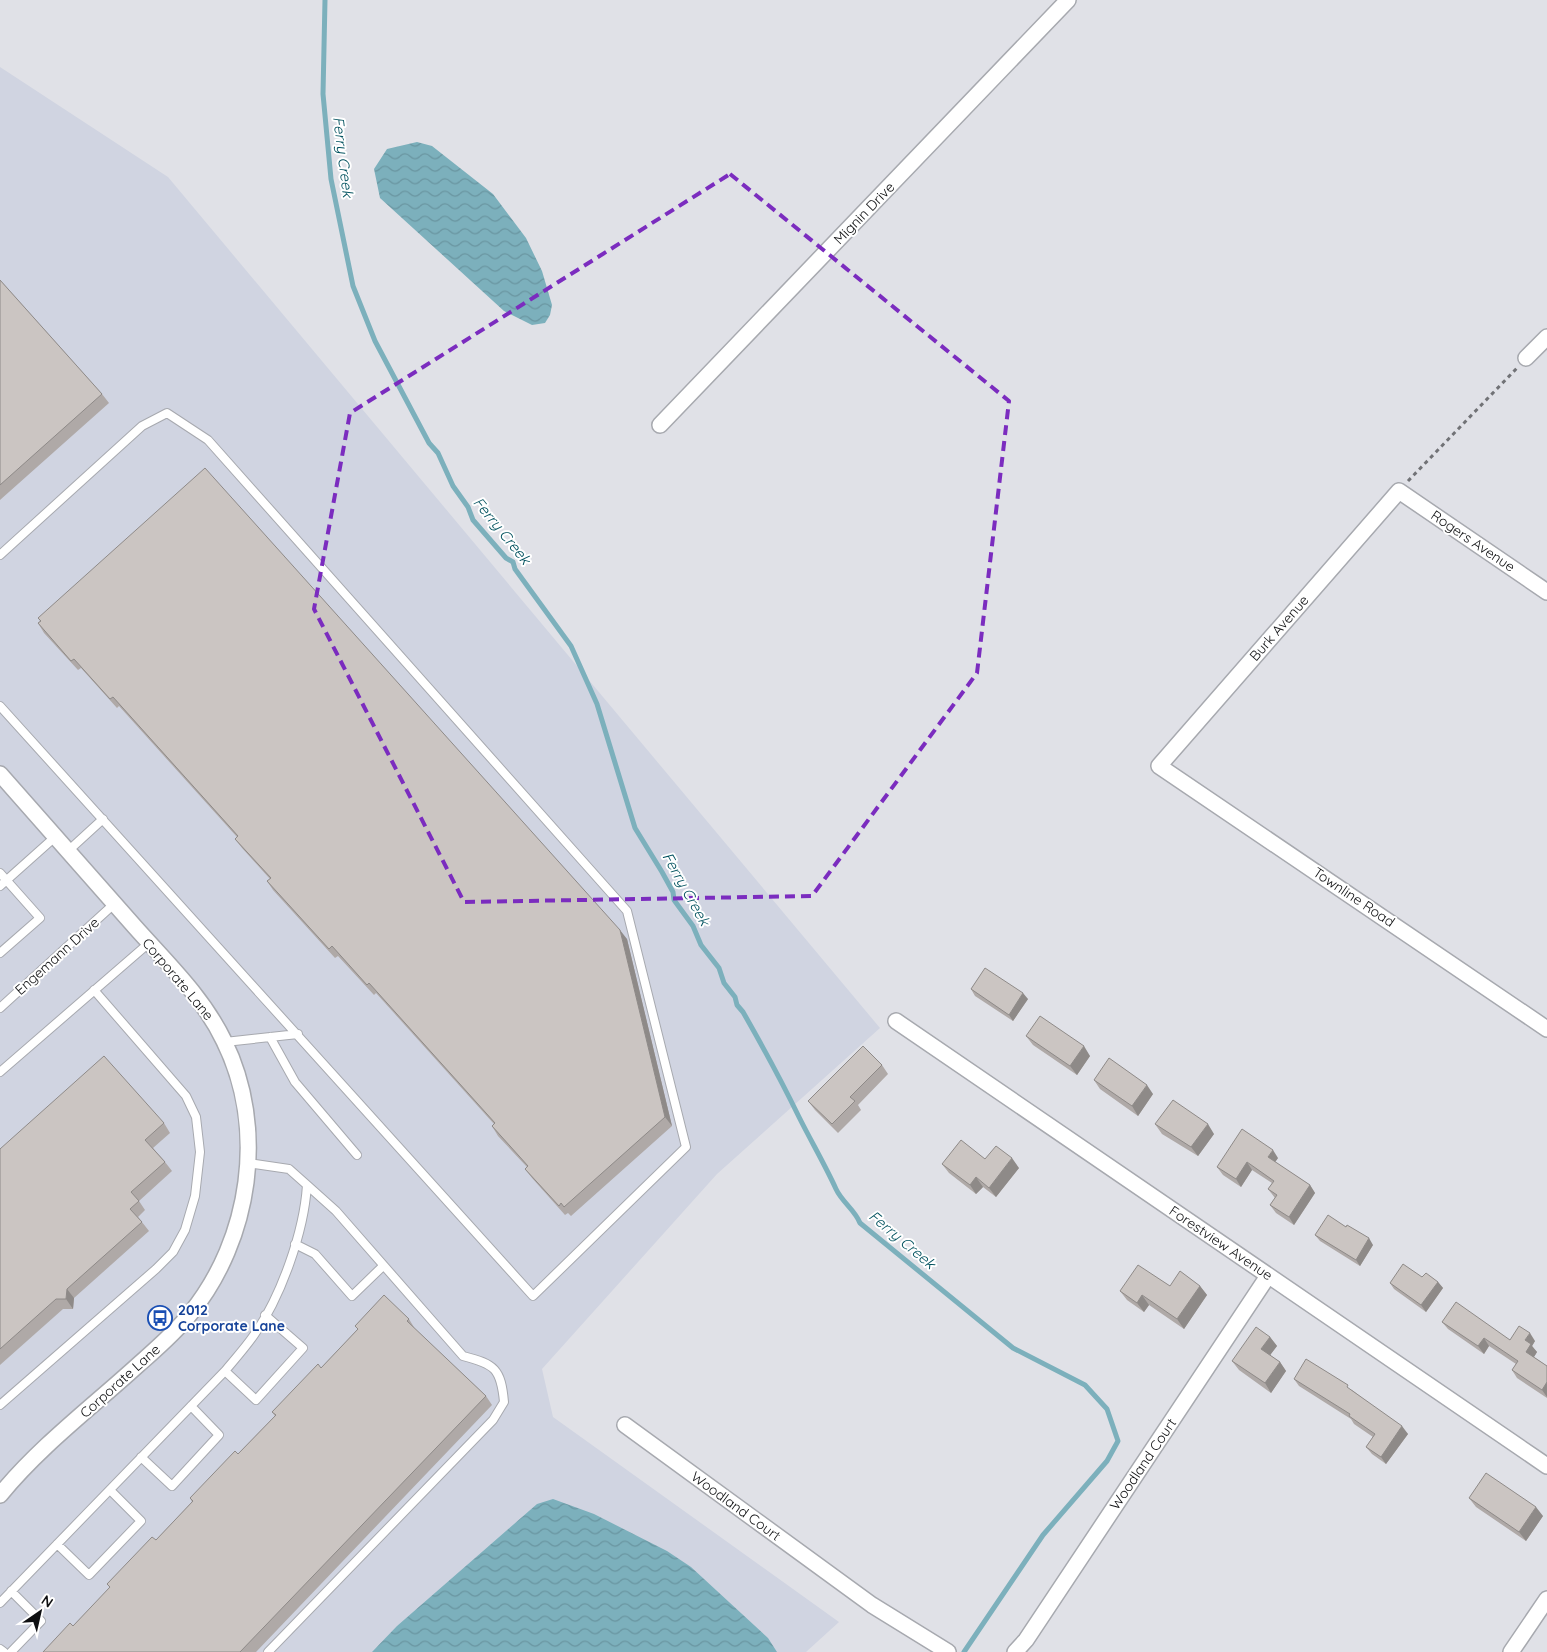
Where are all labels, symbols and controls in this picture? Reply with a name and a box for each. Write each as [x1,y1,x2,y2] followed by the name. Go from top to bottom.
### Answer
[329,116,358,200] water label: Ferry Creek
[830,178,898,248] street label: Mignin Drive
[469,493,537,570] water label: Ferry Creek
[1427,506,1519,576] street label: Rogers Avenue
[1245,591,1313,665] street label: Burk Avenue
[658,849,715,931] water label: Ferry Creek
[1310,863,1398,931] street label: Townline Road
[11,913,103,999] street label: Engemann Drive
[138,934,218,1024] street label: Corporate Lane
[1166,1202,1276,1284] street label: Forestview Avenue
[865,1206,941,1274] water label: Ferry Creek
[178,1301,285,1335] place label: 2012 Corporate Lane
[147,1305,173,1331] bus stop icon: 2012 Corporate Lane
[76,1340,164,1422] street label: Corporate Lane
[1106,1415,1180,1513] street label: Woodland Court
[688,1467,785,1545] street label: Woodland Court
[15,1587,65,1637] north arrow
[38,1591,57,1612] text: N

